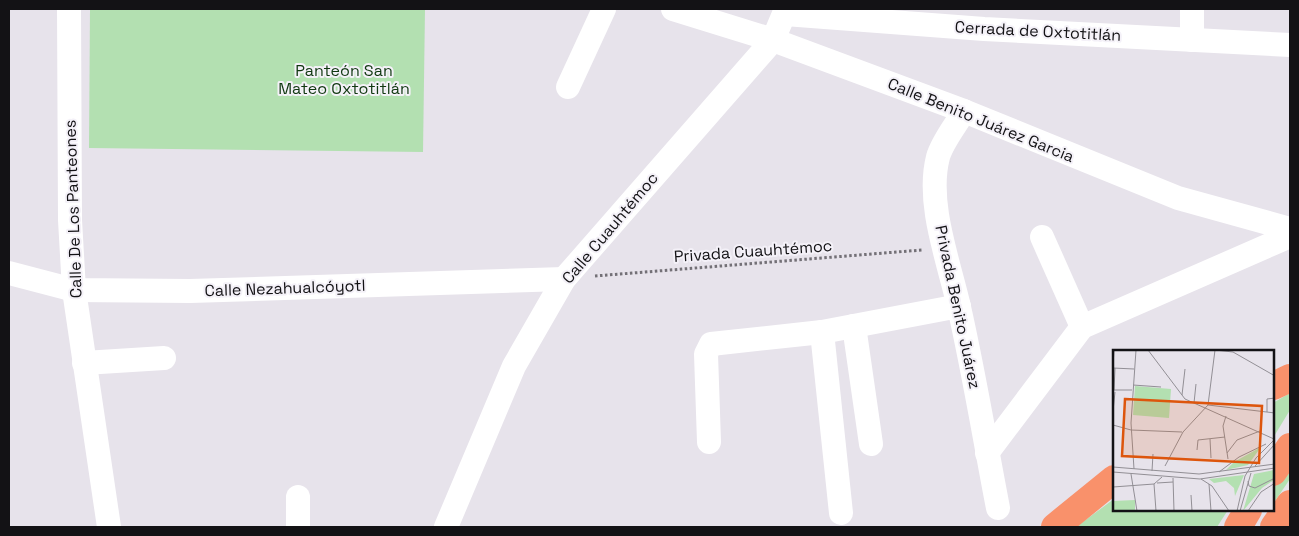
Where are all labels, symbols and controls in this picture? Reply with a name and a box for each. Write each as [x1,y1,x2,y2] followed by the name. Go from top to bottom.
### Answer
[954,16,1122,46] street label: Cerrada de Oxtotitlán
[278,60,410,99] park label: Panteón San Mateo Oxtotitlán
[885,73,1077,167] street label: Calle Benito Juárez Garcia
[59,119,87,299] street label: Calle De Los Panteones
[557,168,663,288] street label: Calle Cuauhtémoc
[930,223,986,391] street label: Privada Benito Juárez
[673,235,833,267] street label: Privada Cuauhtémoc
[204,275,366,301] street label: Calle Nezahualcóyotl
[1113,350,1274,511] inset map

